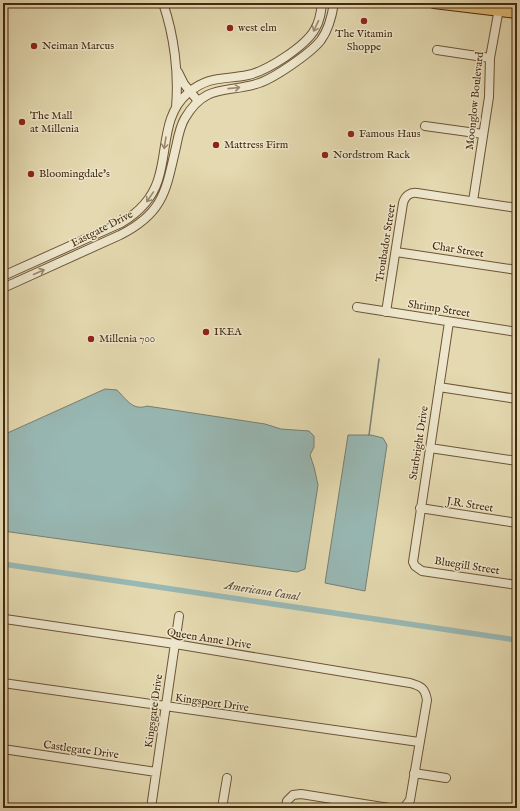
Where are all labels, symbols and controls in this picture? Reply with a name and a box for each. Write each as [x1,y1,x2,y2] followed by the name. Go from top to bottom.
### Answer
[359,16,369,26] marker: The Vitamin Shoppe
[312,19,319,31] one-way arrow
[238,21,277,35] place label: west elm
[225,23,235,33] marker: west elm
[335,27,393,54] place label: The Vitamin Shoppe
[42,39,114,53] place label: Neiman Marcus
[29,41,39,51] marker: Neiman Marcus
[463,51,487,151] street label: Moonglow Boulevard
[227,84,240,91] one-way arrow
[30,109,79,136] place label: The Mall at Millenia
[17,117,27,127] marker: The Mall at Millenia
[359,127,421,141] place label: Famous Haus
[346,129,356,139] marker: Famous Haus
[161,136,169,149] one-way arrow
[224,138,289,152] place label: Mattress Firm
[211,140,221,150] marker: Mattress Firm
[333,148,410,162] place label: Nordstrom Rack
[320,150,330,160] marker: Nordstrom Rack
[39,167,110,181] place label: Bloomingdale's
[26,169,36,179] marker: Bloomingdale's
[146,191,154,202] one-way arrow
[373,203,399,283] street label: Troubador Street
[69,207,135,251] street label: Eastgate Drive
[431,239,485,261] street label: Char Street
[32,268,44,275] one-way arrow
[407,297,471,321] street label: Shrimp Street
[214,325,242,339] place label: IKEA
[201,327,211,337] marker: IKEA
[99,332,155,346] place label: Millenia 700
[86,334,96,344] marker: Millenia 700
[406,405,432,481] street label: Starbright Drive
[444,494,495,516] street label: J.R. Street
[433,554,501,578] street label: Bluegill Street
[222,577,302,605] water label: Americana Canal
[166,625,252,653] street label: Queen Anne Drive
[142,673,166,749] street label: Kingsgate Drive
[174,691,250,715] street label: Kingsport Drive
[42,738,120,762] street label: Castlegate Drive

